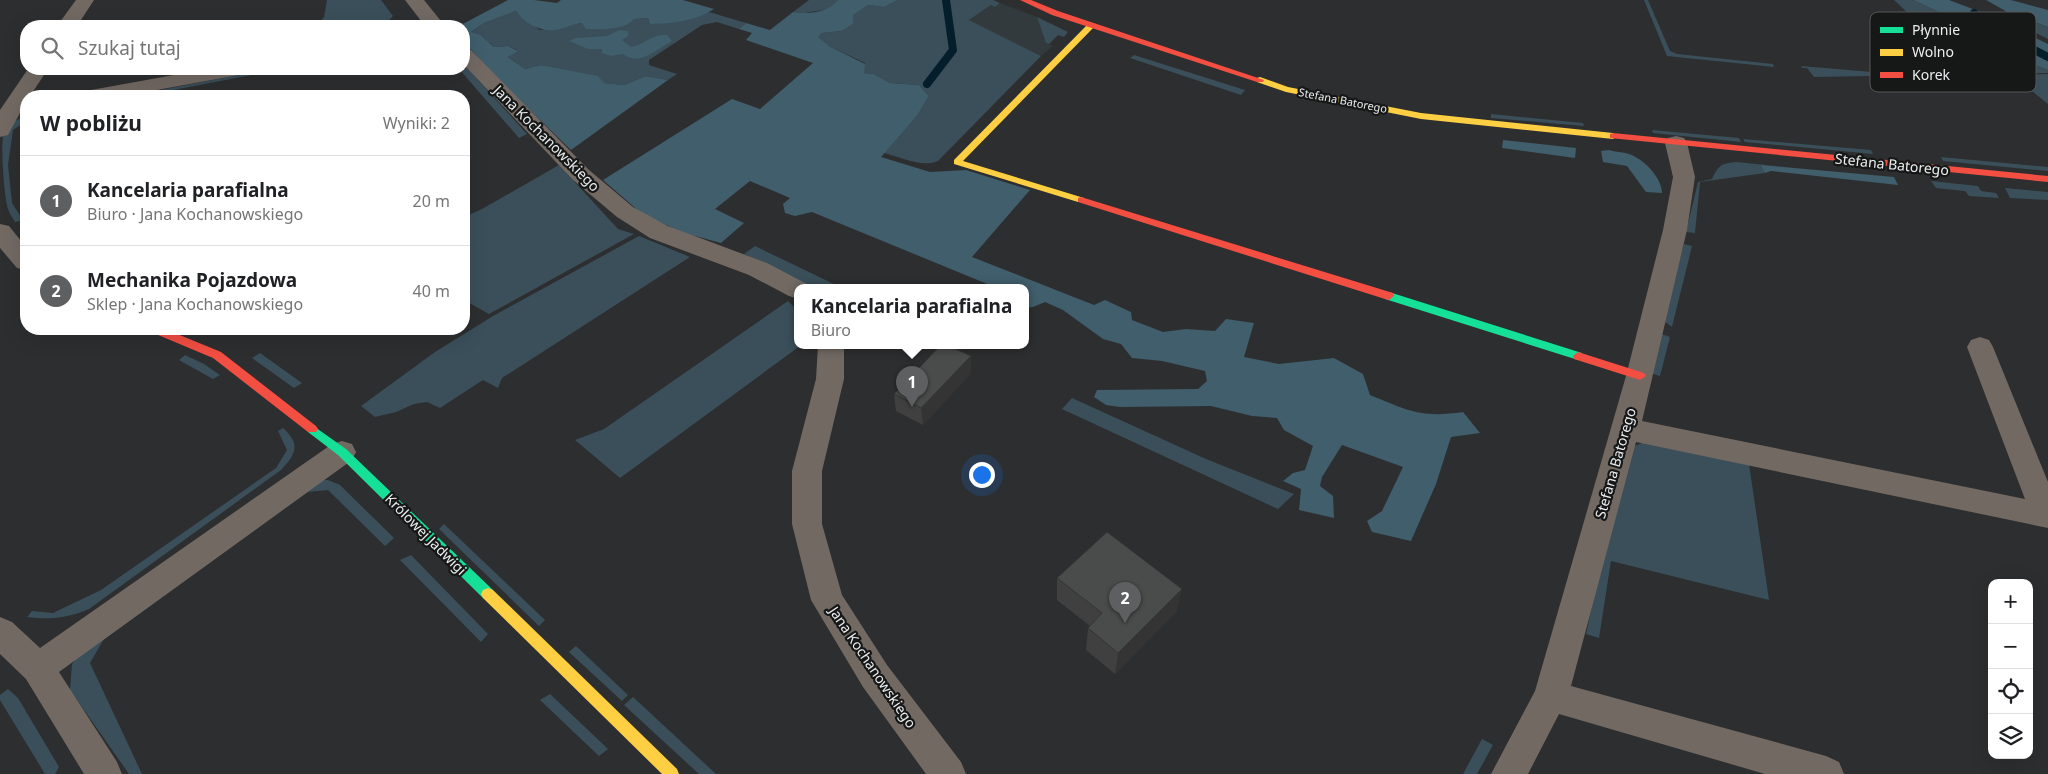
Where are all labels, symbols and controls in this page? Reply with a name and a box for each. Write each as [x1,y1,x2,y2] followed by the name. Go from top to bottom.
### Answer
[1870,12,2036,92] legend
[20,20,470,75] search box
[1912,20,1960,39] text: Płynnie
[38,34,66,62] icon: search
[78,35,181,61] text: Szukaj tutaj
[1912,42,1954,61] text: Wolno
[1912,65,1951,84] text: Korek
[488,79,604,195] street label: Jana Kochanowskiego
[1297,84,1389,116] street label: Stefana Batorego
[40,109,142,137] text: W pobliżu
[383,112,450,134] text: Wyniki: 2
[1834,149,1950,179] street label: Stefana Batorego
[87,177,289,203] text: Kancelaria parafialna
[51,190,61,212] text: 1
[413,190,450,212] text: 20 m
[87,203,303,225] text: Biuro · Jana Kochanowskiego
[87,267,297,293] text: Mechanika Pojazdowa
[51,280,61,302] text: 2
[413,280,450,302] text: 40 m
[794,284,1029,349] popup
[87,293,303,315] text: Sklep · Jana Kochanowskiego
[811,293,1012,319] text: Kancelaria parafialna
[811,319,851,341] text: Biuro
[896,366,928,407] pin: 1
[1590,405,1640,521] street label: Stefana Batorego
[969,462,995,488] your location
[381,489,471,579] street label: Królowej Jadwigi
[1988,579,2033,759] map controls
[1988,579,2033,624] button: +
[1109,582,1141,623] pin: 2
[824,601,921,732] street label: Jana Kochanowskiego
[1988,624,2033,669] button: −
[1988,669,2033,714] button: locate
[1988,714,2033,759] button: layers

